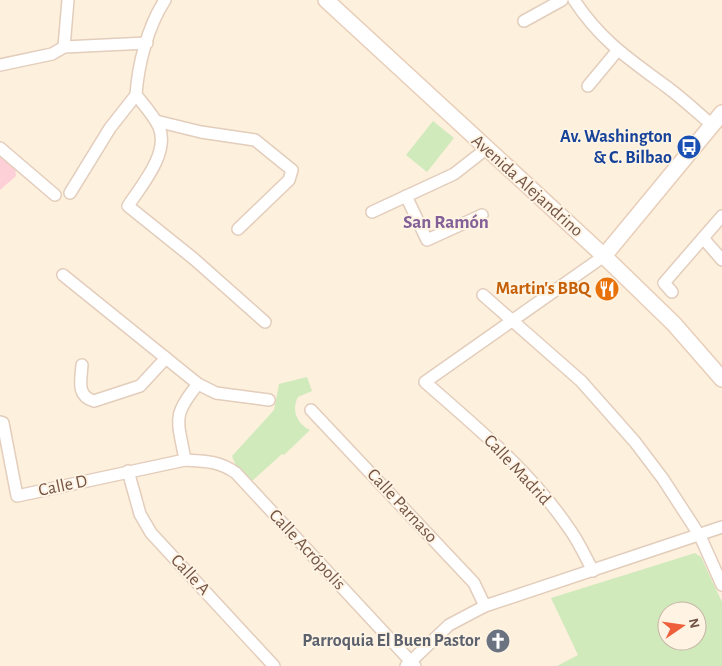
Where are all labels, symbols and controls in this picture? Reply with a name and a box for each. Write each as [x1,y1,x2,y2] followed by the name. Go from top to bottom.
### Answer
[560,128,672,167] place label: Av. Washington & C. Bilbao
[468,131,586,241] street label: Avenida Alejandrino
[676,134,702,160] bus stop icon: Av. Washington & C. Bilbao
[403,213,489,232] district label: San Ramón
[594,276,620,302] restaurant icon: Martin's BBQ
[496,280,592,298] place label: Martin's BBQ
[480,431,554,509] street label: Calle Madrid
[363,466,441,547] street label: Calle Parnaso
[37,472,89,500] street label: Calle D
[265,506,349,594] street label: Calle Acrópolis
[167,551,213,599] street label: Calle A
[657,601,707,651] north arrow
[686,617,702,630] text: N
[485,628,511,654] church icon: Parroquia El Buen Pastor
[302,632,481,650] place label: Parroquia El Buen Pastor

